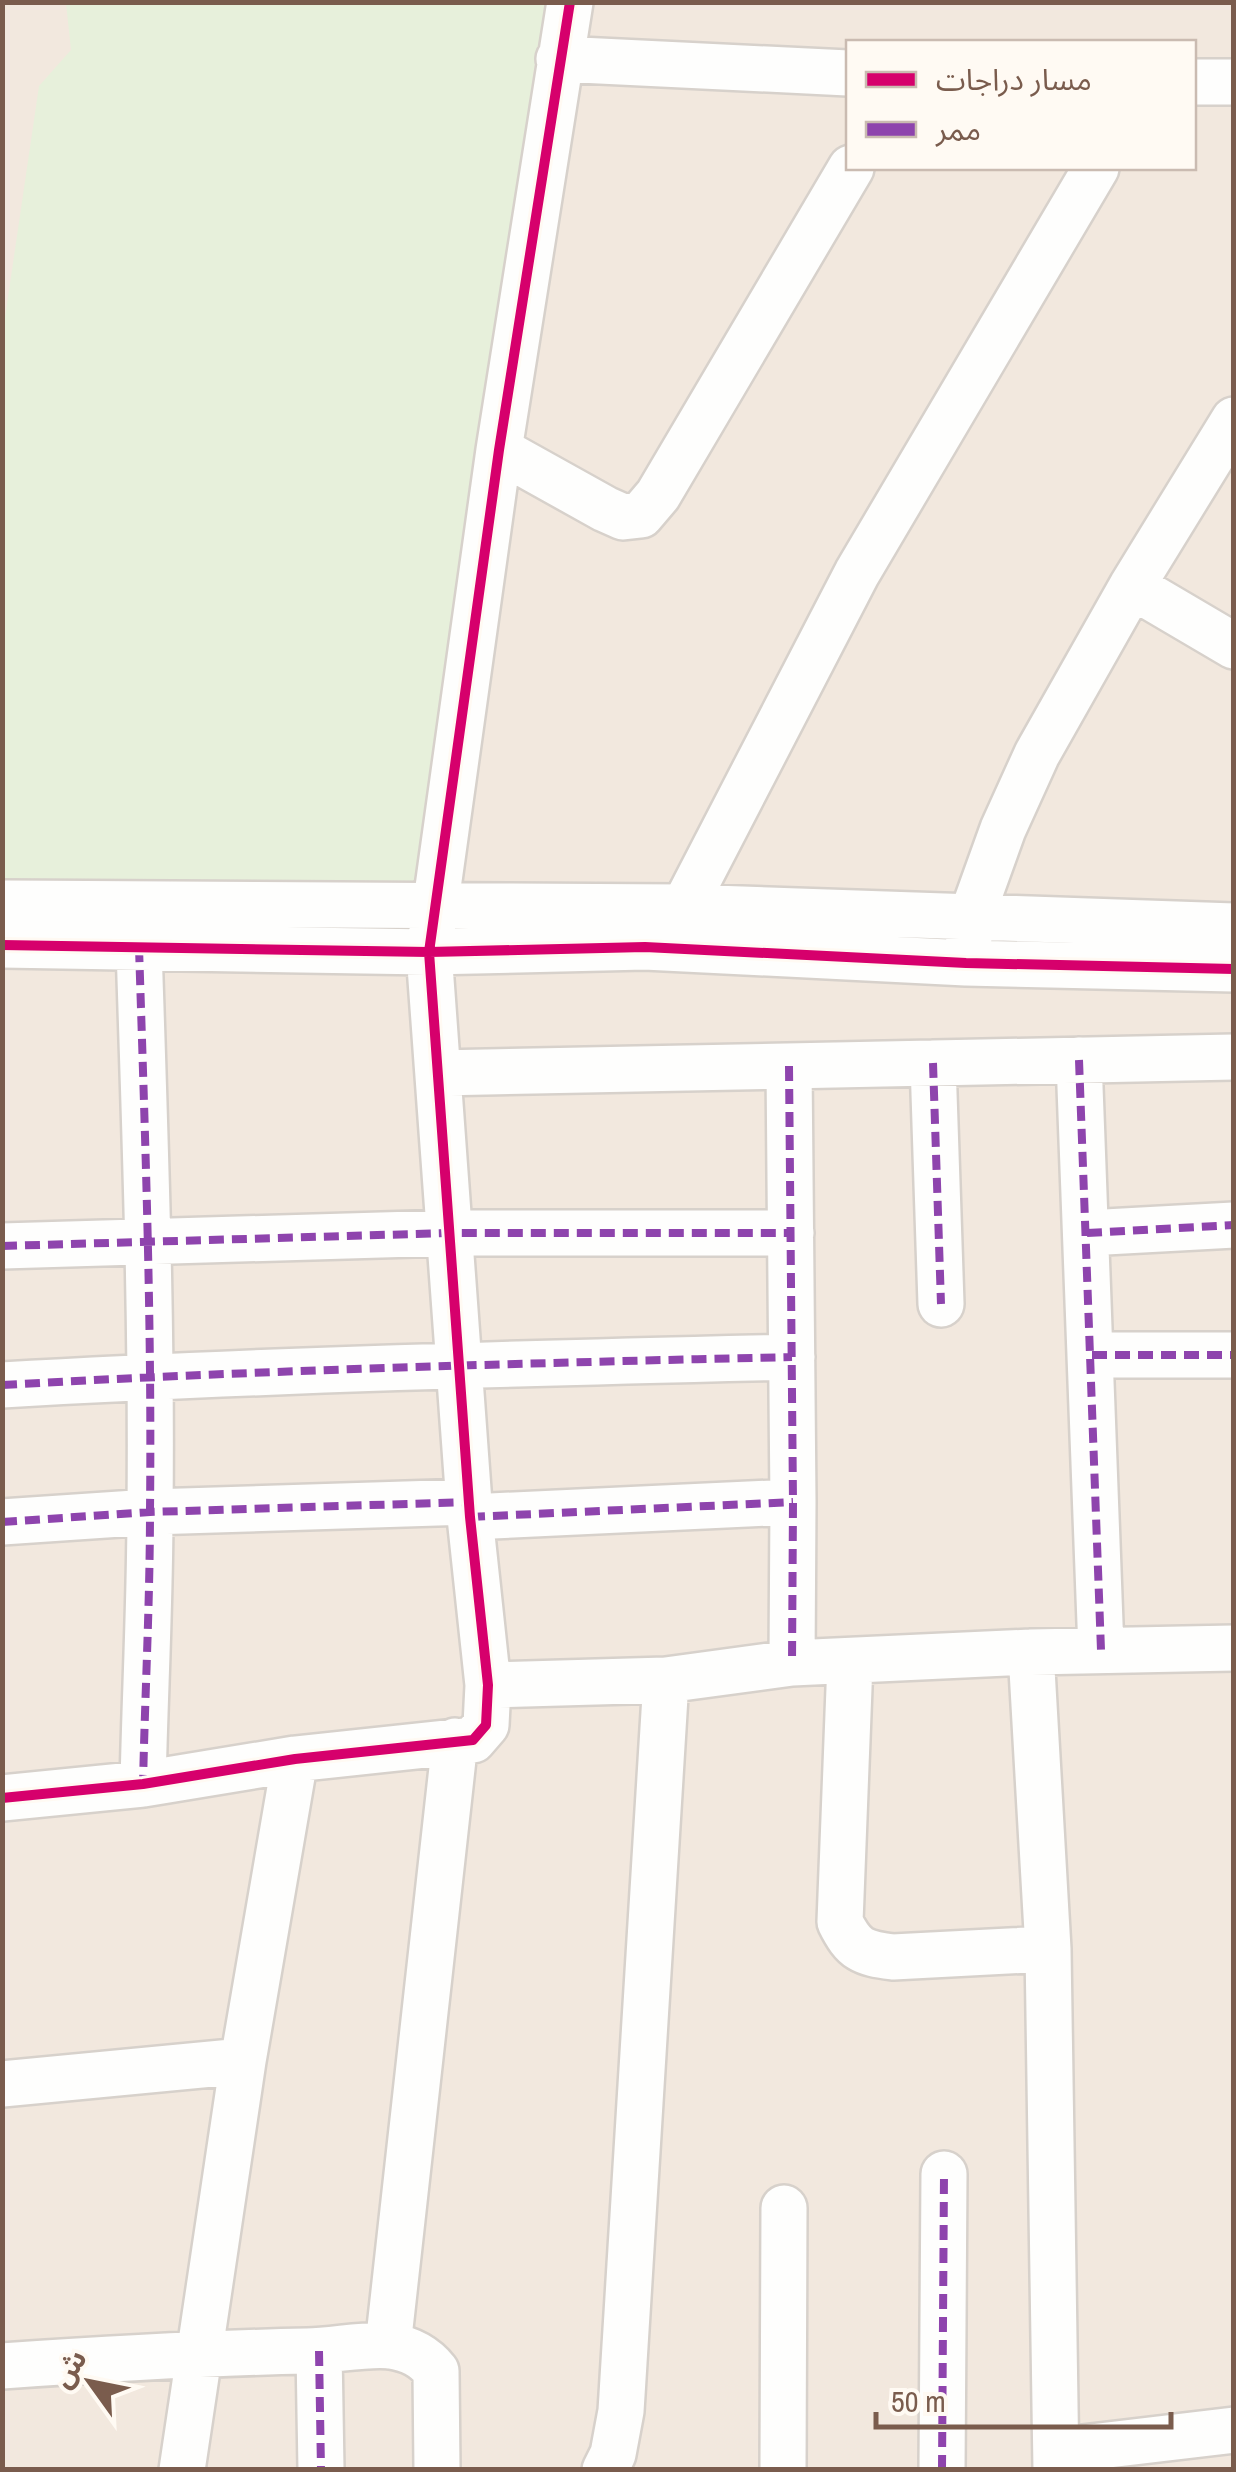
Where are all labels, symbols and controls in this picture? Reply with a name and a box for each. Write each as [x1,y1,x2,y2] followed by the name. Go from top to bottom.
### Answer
[846,40,1196,170] legend
[936,59,1092,99] text: مسار دراجات
[935,109,981,149] text: ممر
[40,2332,140,2432] north arrow
[43,2342,95,2395] text: ش
[876,2367,1171,2429] scale bar
[891,2381,946,2421] text: 50 m

